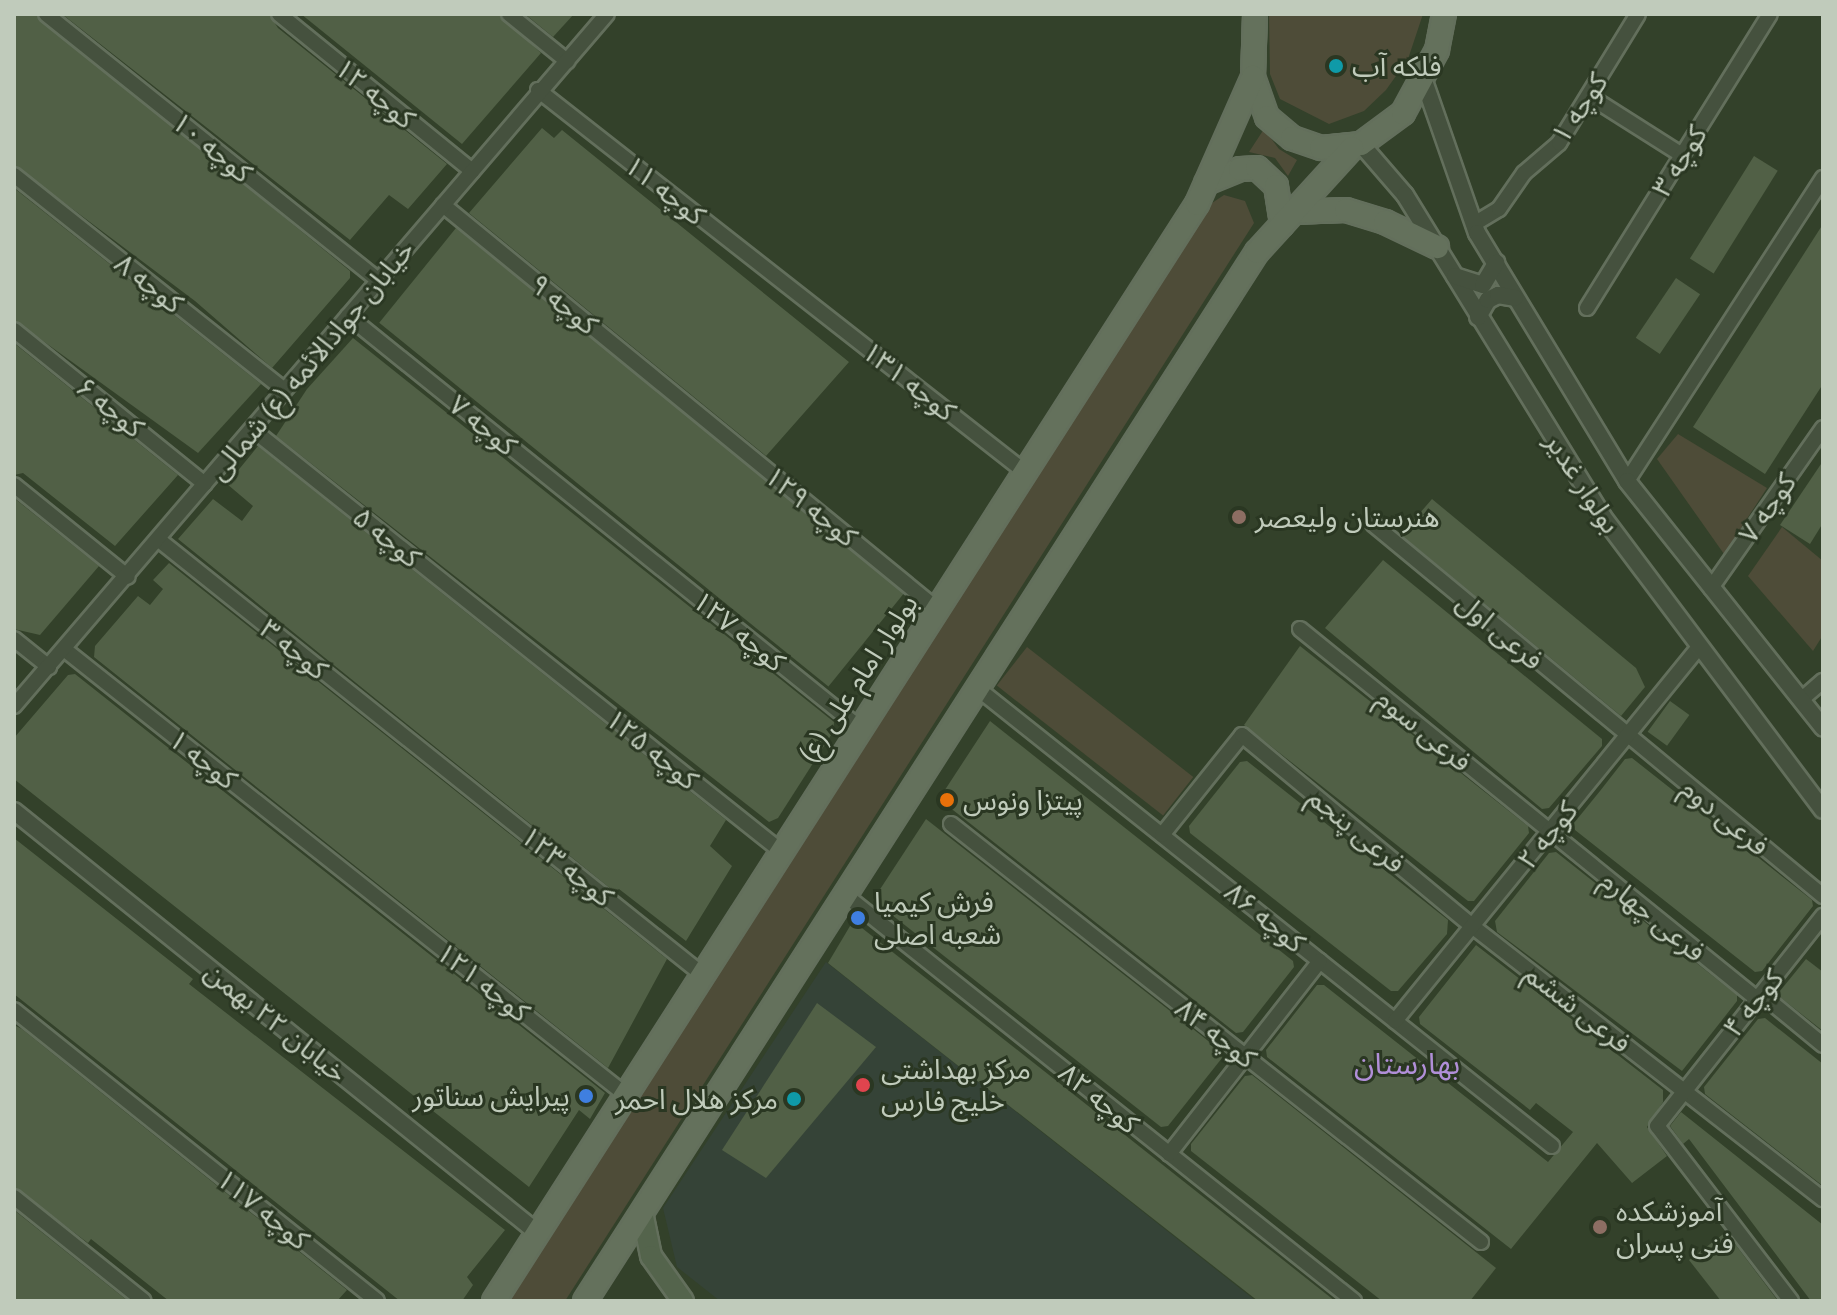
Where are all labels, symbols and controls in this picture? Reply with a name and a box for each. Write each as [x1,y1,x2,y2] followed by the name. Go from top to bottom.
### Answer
[1352,49,1442,83] place label: فلکه آب
[328,51,422,135] street label: کوچه ۱۲
[1327,57,1345,75] marker: فلکه آب
[1543,67,1615,149] street label: کوچه ۱
[165,105,259,189] street label: کوچه ۱۰
[1644,119,1714,203] street label: کوچه ۳
[618,148,712,232] street label: کوچه ۱۱
[201,233,421,487] street label: خیابان جوادالائمه (ع) شمالی
[108,246,190,320] street label: کوچه ۸
[523,267,605,341] street label: کوچه ۹
[856,334,962,428] street label: کوچه ۱۳۱
[69,370,151,444] street label: کوچه ۶
[442,388,524,462] street label: کوچه ۷
[1538,426,1628,540] street label: بولوار غدیر
[758,459,864,553] street label: کوچه ۱۲۹
[1731,467,1803,549] street label: کوچه ۷
[346,500,428,574] street label: کوچه ۵
[1255,500,1440,534] place label: هنرستان ولیعصر
[1230,508,1248,526] marker: هنرستان ولیعصر
[686,584,792,678] street label: کوچه ۱۲۷
[1450,585,1550,677] street label: فرعی اول
[791,588,925,768] street label: بولوار امام علی (ع)
[253,612,335,686] street label: کوچه ۳
[1370,681,1478,779] street label: فرعی سوم
[599,702,705,796] street label: کوچه ۱۲۵
[162,722,244,796] street label: کوچه ۱
[1674,771,1776,863] street label: فرعی دوم
[1302,780,1412,880] street label: فرعی پنجم
[963,783,1083,817] place label: پیتزا ونوس
[938,791,956,809] marker: پیتزا ونوس
[1510,794,1584,876] street label: کوچه ۲
[514,819,620,913] street label: کوچه ۱۲۳
[1594,863,1712,969] street label: فرعی چهارم
[1218,875,1312,959] street label: کوچه ۸۶
[874,885,1001,951] place label: فرش کیمیا شعبه اصلی
[849,909,867,927] marker: فرش کیمیا شعبه اصلی
[430,935,536,1029] street label: کوچه ۱۲۱
[198,954,354,1090] street label: خیابان ۲۲ بهمن
[1518,956,1638,1060] street label: فرعی ششم
[1716,962,1790,1044] street label: کوچه ۴
[1169,991,1263,1075] street label: کوچه ۸۴
[1354,1045,1460,1081] district label: بهارستان
[881,1052,1031,1118] place label: مرکز بهداشتی خلیج فارس
[1052,1056,1146,1140] street label: کوچه ۸۲
[852,1074,874,1096] marker: مرکز بهداشتی خلیج فارس
[412,1079,570,1113] place label: پیرایش سناتور
[615,1082,778,1116] place label: مرکز هلال احمر
[577,1087,595,1105] marker: پیرایش سناتور
[785,1090,803,1108] marker: مرکز هلال احمر
[210,1162,316,1256] street label: کوچه ۱۱۷
[1616,1194,1734,1260] place label: آموزشکده فنی پسران
[1591,1218,1609,1236] marker: آموزشکده فنی پسران

